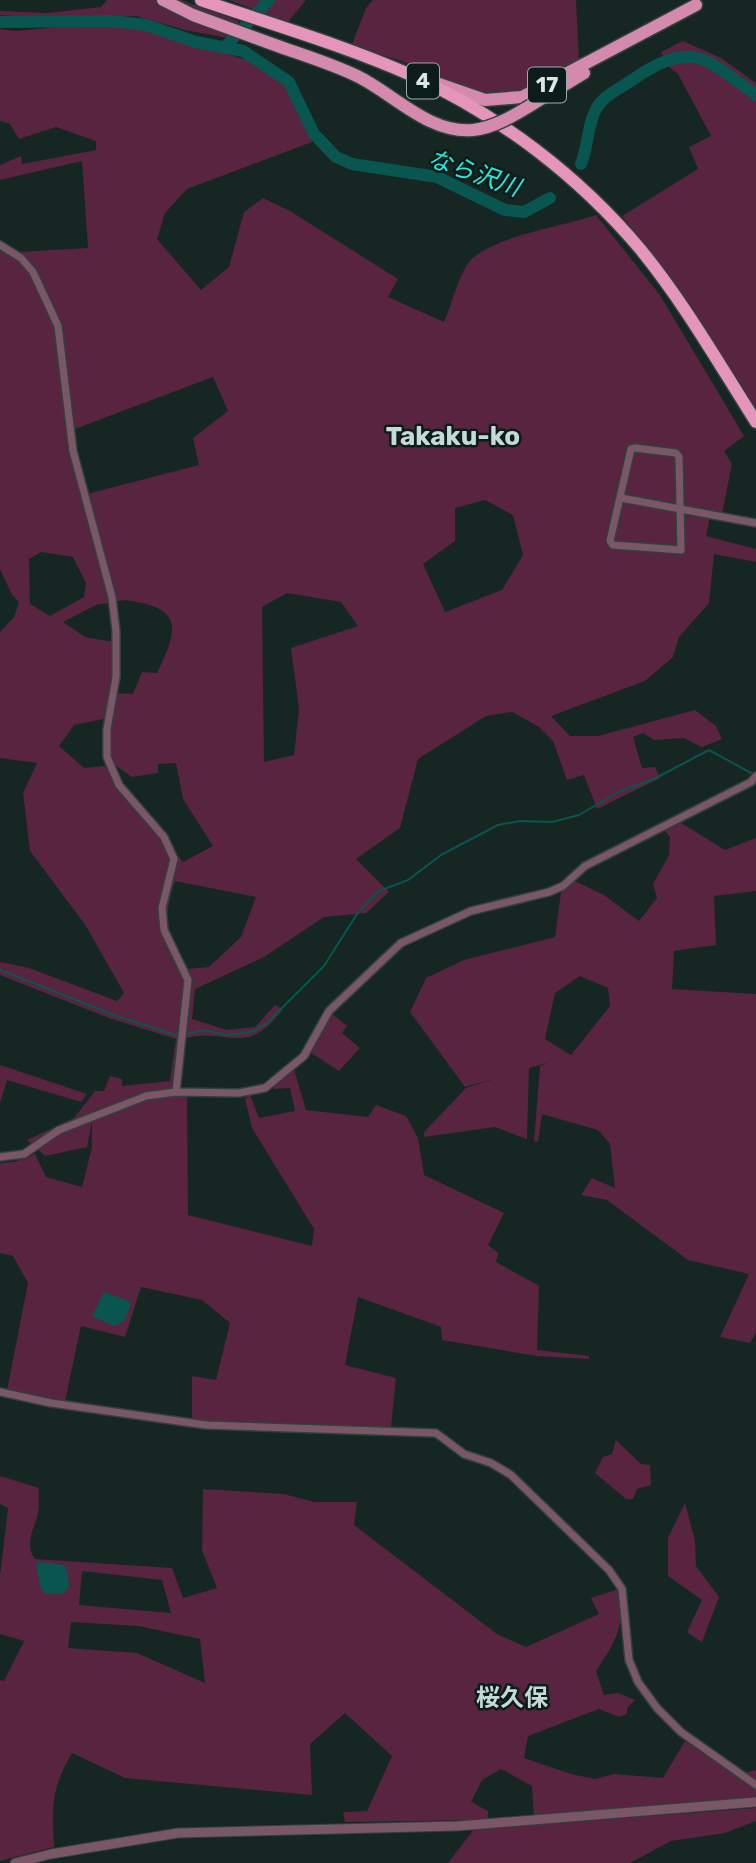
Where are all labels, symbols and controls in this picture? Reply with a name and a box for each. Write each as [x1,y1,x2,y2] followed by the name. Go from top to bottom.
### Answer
[407,64,439,98] road number: 4
[528,68,566,102] road number: 17
[424,144,527,203] water label: なら沢川
[386,421,520,452] district label: Takaku-ko
[476,1684,548,1712] district label: 桜久保

